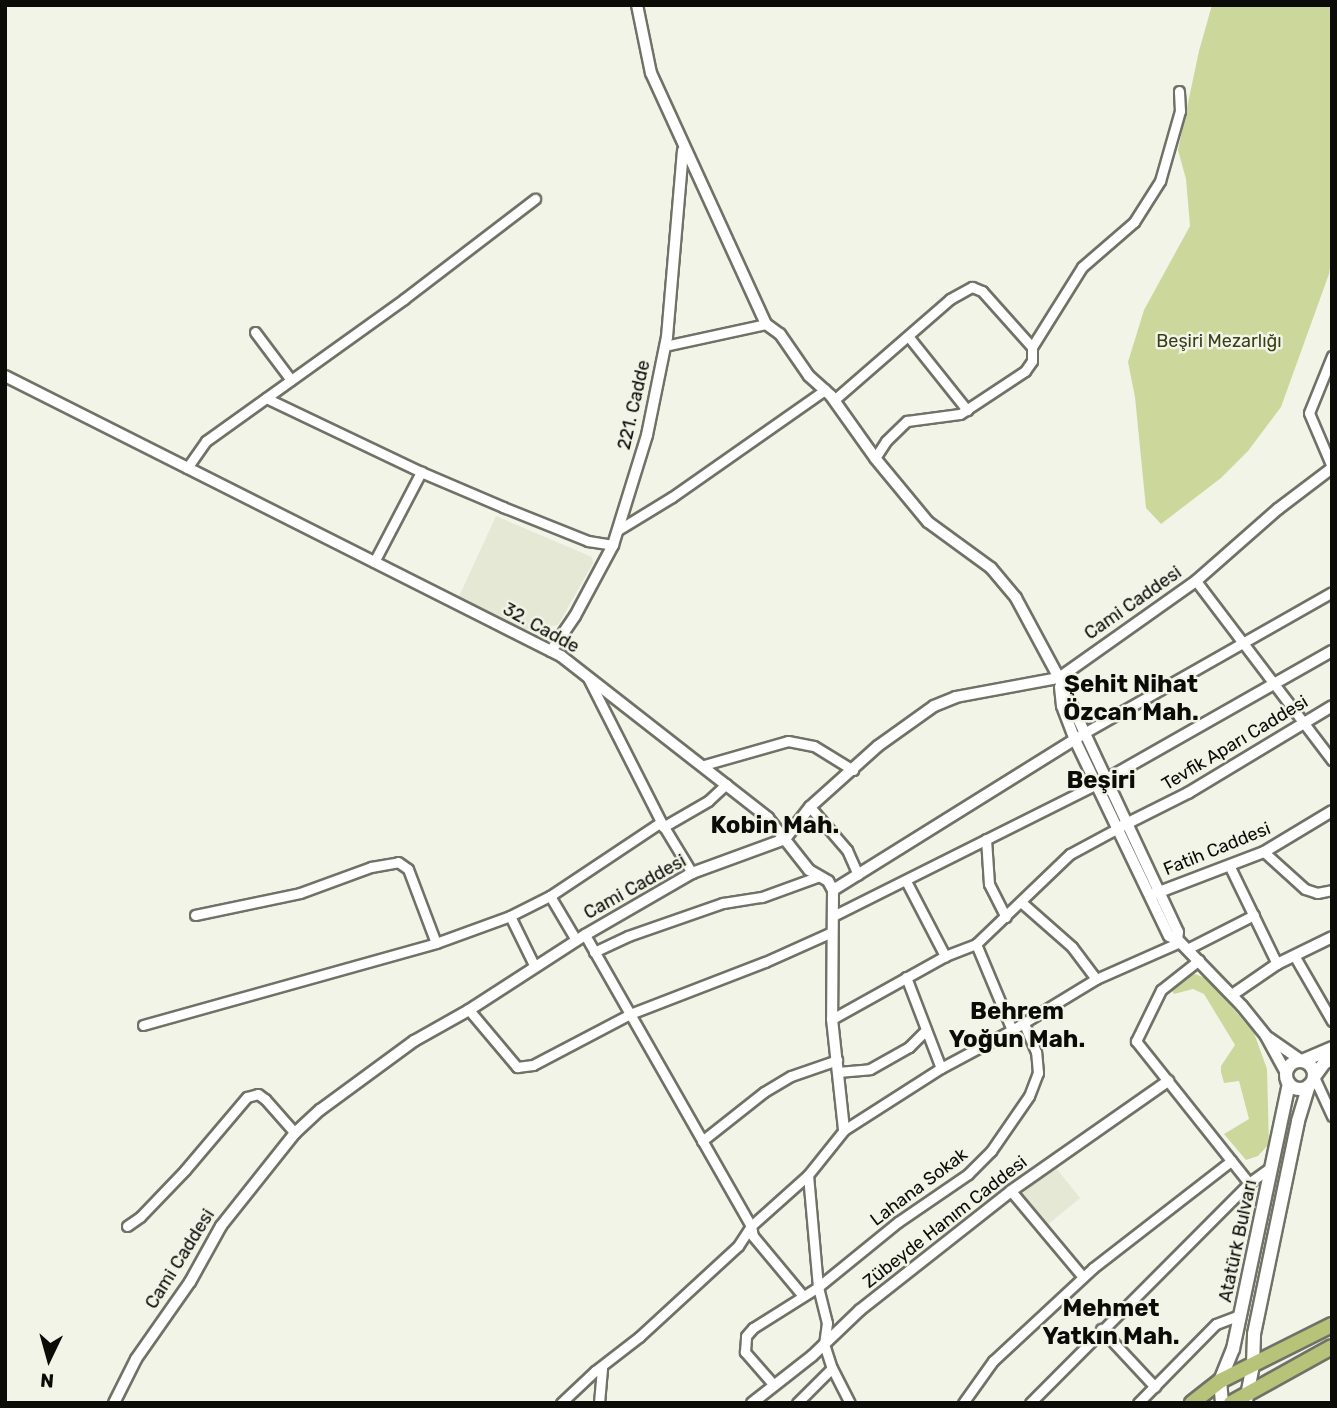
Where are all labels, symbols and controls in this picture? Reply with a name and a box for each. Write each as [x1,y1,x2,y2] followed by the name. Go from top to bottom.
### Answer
[1156,330,1282,352] park label: Beşiri Mezarlığı
[613,358,655,452] street label: 221. Cadde
[1080,562,1186,644] street label: Cami Caddesi
[499,598,583,658] street label: 32. Cadde
[1063,671,1199,727] district label: Şehit Nihat Özcan Mah.
[1158,691,1312,795] street label: Tevfik Aparı Caddesi
[1066,767,1136,795] district label: Beşiri
[711,812,839,840] district label: Kobin Mah.
[1160,818,1274,880] street label: Fatih Caddesi
[580,850,690,924] street label: Cami Caddesi
[949,998,1085,1054] district label: Behrem Yoğun Mah.
[866,1143,972,1231] street label: Lahana Sokak
[859,1151,1031,1293] street label: Zübeyde Hanım Caddesi
[1214,1178,1262,1304] street label: Atatürk Bulvarı
[141,1205,219,1313] street label: Cami Caddesi
[1042,1295,1180,1351] district label: Mehmet Yatkın Mah.
[14,1324,84,1394] north arrow
[39,1368,55,1392] text: N

